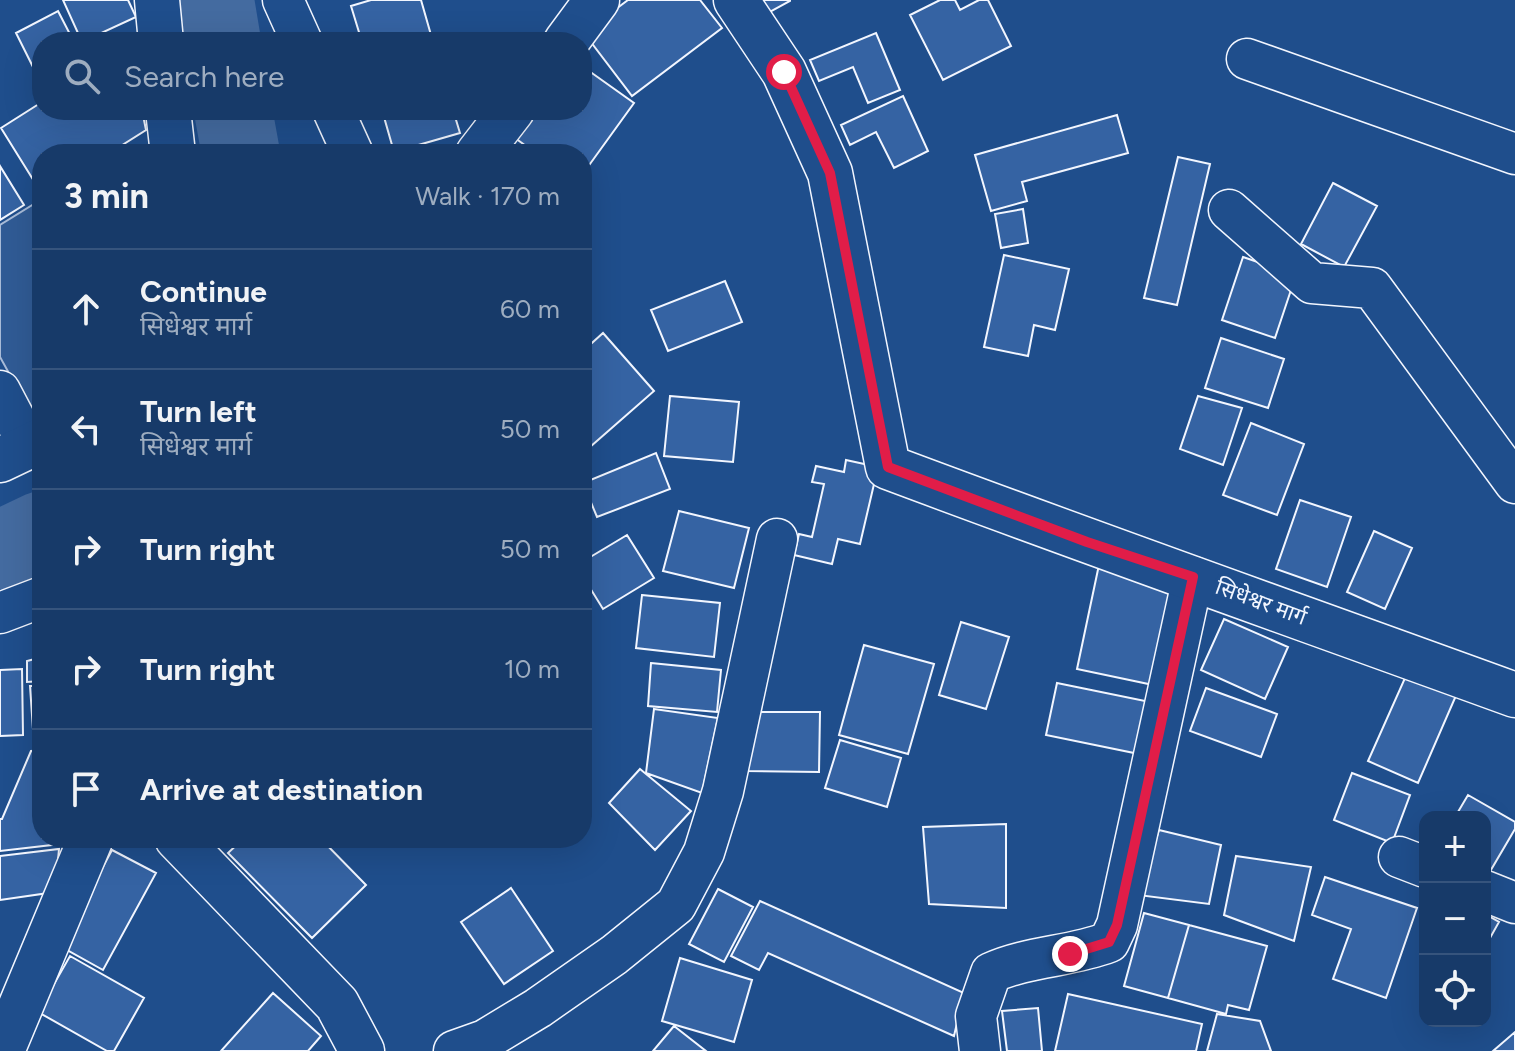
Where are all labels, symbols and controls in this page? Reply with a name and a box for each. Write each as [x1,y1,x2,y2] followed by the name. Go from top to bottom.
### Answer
[32,32,592,120] search box
[60,54,104,98] icon: search
[766,54,802,90] route start
[124,58,284,95] text: Search here
[64,176,149,217] text: 3 min
[415,180,560,212] text: Walk · 170 m
[140,273,267,310] text: Continue
[64,287,108,331] icon: ahead
[500,293,560,325] text: 60 m
[140,310,252,342] text: सिधेश्वर मार्ग
[140,393,257,430] text: Turn left
[64,407,108,451] icon: left
[500,413,560,445] text: 50 m
[140,430,252,462] text: सिधेश्वर मार्ग
[64,527,108,571] icon: right
[140,531,275,568] text: Turn right
[500,533,560,565] text: 50 m
[1212,573,1311,631] street label: सिधेश्वर मार्ग
[64,647,108,691] icon: right
[140,651,275,688] text: Turn right
[504,653,560,685] text: 10 m
[64,767,108,811] icon: arrive
[140,771,423,808] text: Arrive at destination
[1419,811,1491,1027] map controls
[1419,811,1491,883] button: +
[1419,883,1491,955] button: −
[1052,936,1088,972] route end
[1419,955,1491,1027] button: locate

